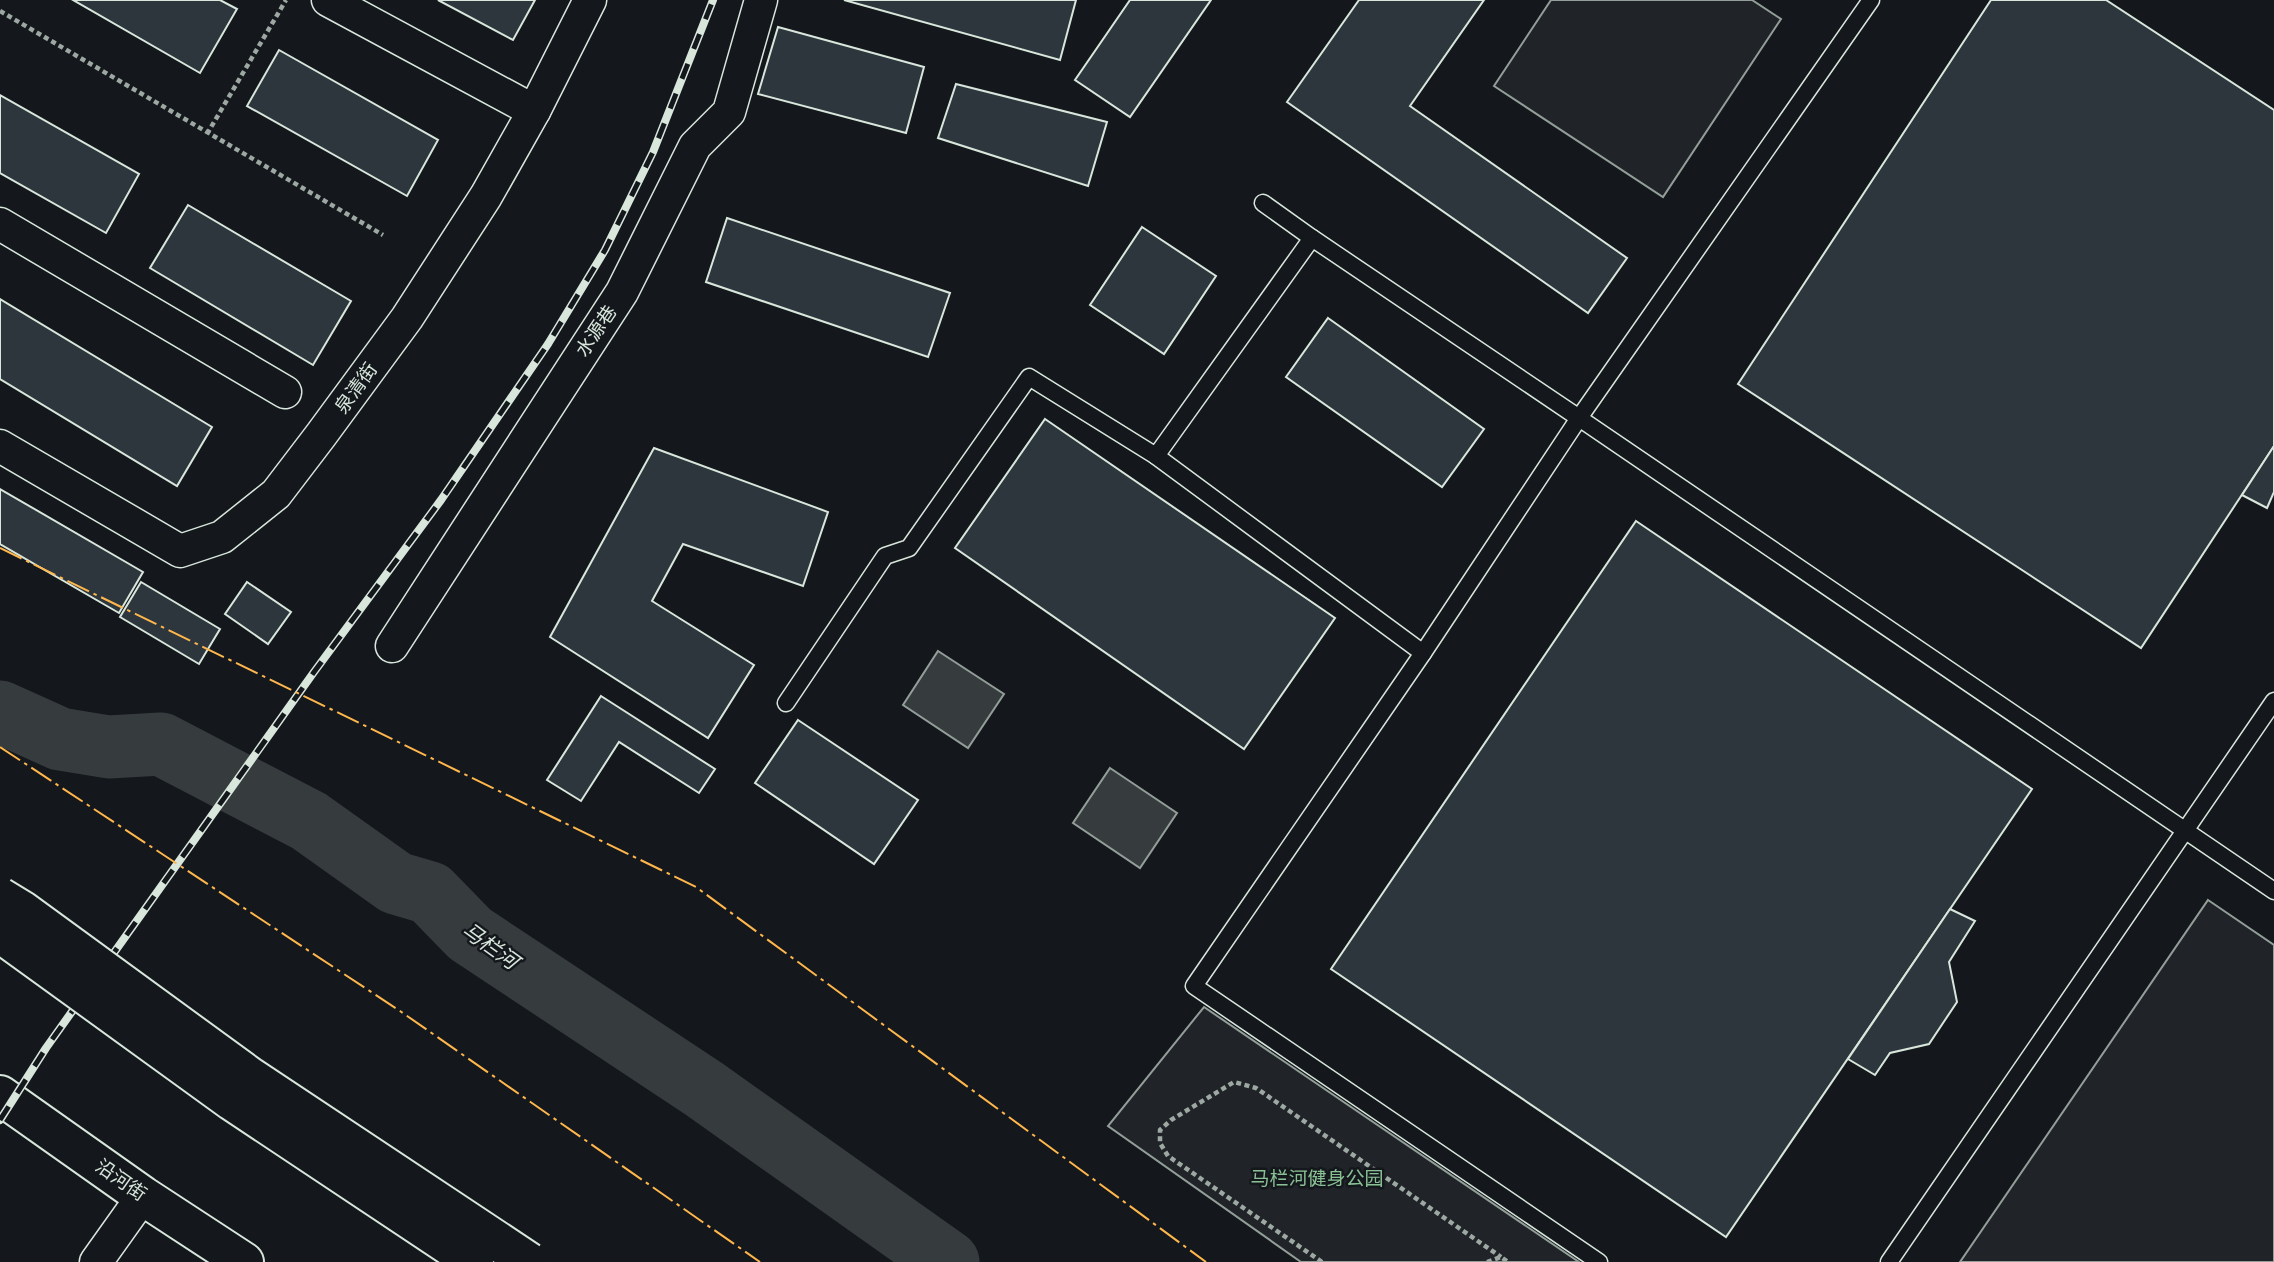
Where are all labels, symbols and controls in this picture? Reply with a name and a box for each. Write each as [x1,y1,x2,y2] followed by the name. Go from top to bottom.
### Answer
[571,301,621,361] street label: 水源巷
[330,358,382,418] street label: 泉清街
[457,917,526,977] water label: 马栏河
[91,1154,151,1206] street label: 沿河街
[1250,1167,1384,1190] park label: 马栏河健身公园

